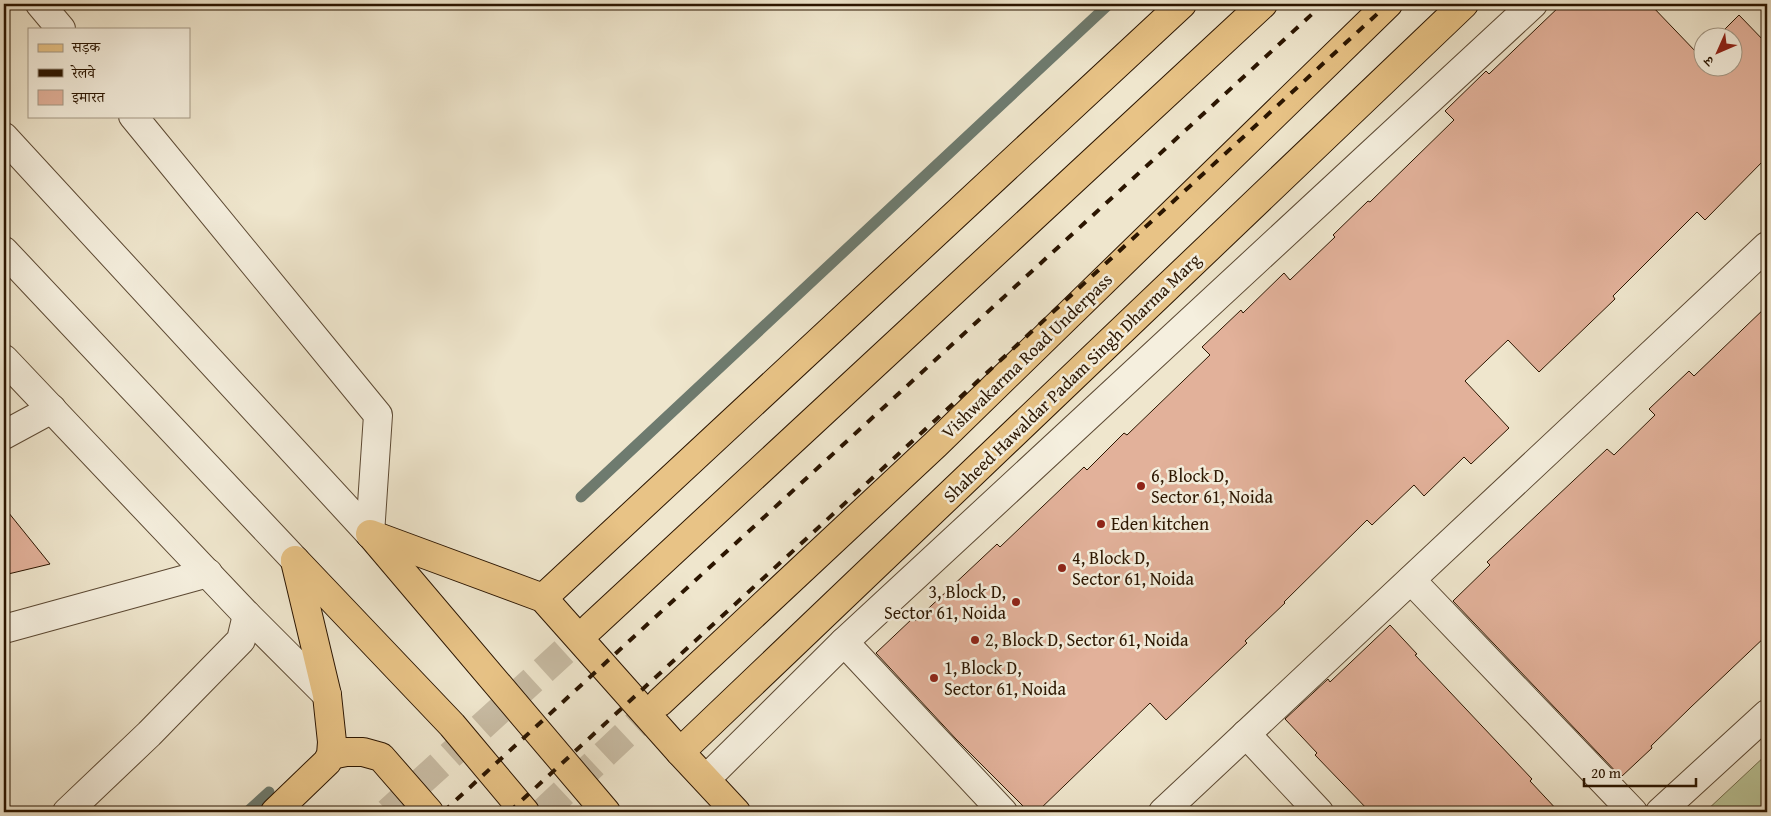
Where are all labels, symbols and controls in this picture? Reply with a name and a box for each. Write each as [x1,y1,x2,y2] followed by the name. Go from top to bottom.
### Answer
[28,28,190,118] legend
[1694,28,1744,78] north arrow
[71,36,101,57] text: सड़क
[1699,51,1719,71] text: उ
[70,62,96,83] text: रेलवे
[71,86,106,107] text: इमारत
[937,247,1207,509] street label: Shaheed Hawaldar Padam Singh Dharma Marg
[935,266,1118,445] street label: Vishwakarma Road Underpass
[1151,462,1273,510] place label: 6, Block D, Sector 61, Noida
[1135,480,1147,492] marker: 6, Block D, Sector 61, Noida
[1111,510,1209,537] place label: Eden kitchen
[1095,518,1107,530] marker: Eden kitchen
[1072,544,1194,592] place label: 4, Block D, Sector 61, Noida
[1056,562,1068,574] marker: 4, Block D, Sector 61, Noida
[884,578,1006,626] place label: 3, Block D, Sector 61, Noida
[1010,596,1022,608] marker: 3, Block D, Sector 61, Noida
[985,626,1189,653] place label: 2, Block D, Sector 61, Noida
[969,634,981,646] marker: 2, Block D, Sector 61, Noida
[944,654,1066,702] place label: 1, Block D, Sector 61, Noida
[928,672,940,684] marker: 1, Block D, Sector 61, Noida
[1584,756,1696,788] scale bar
[1591,762,1622,783] text: 20 m

